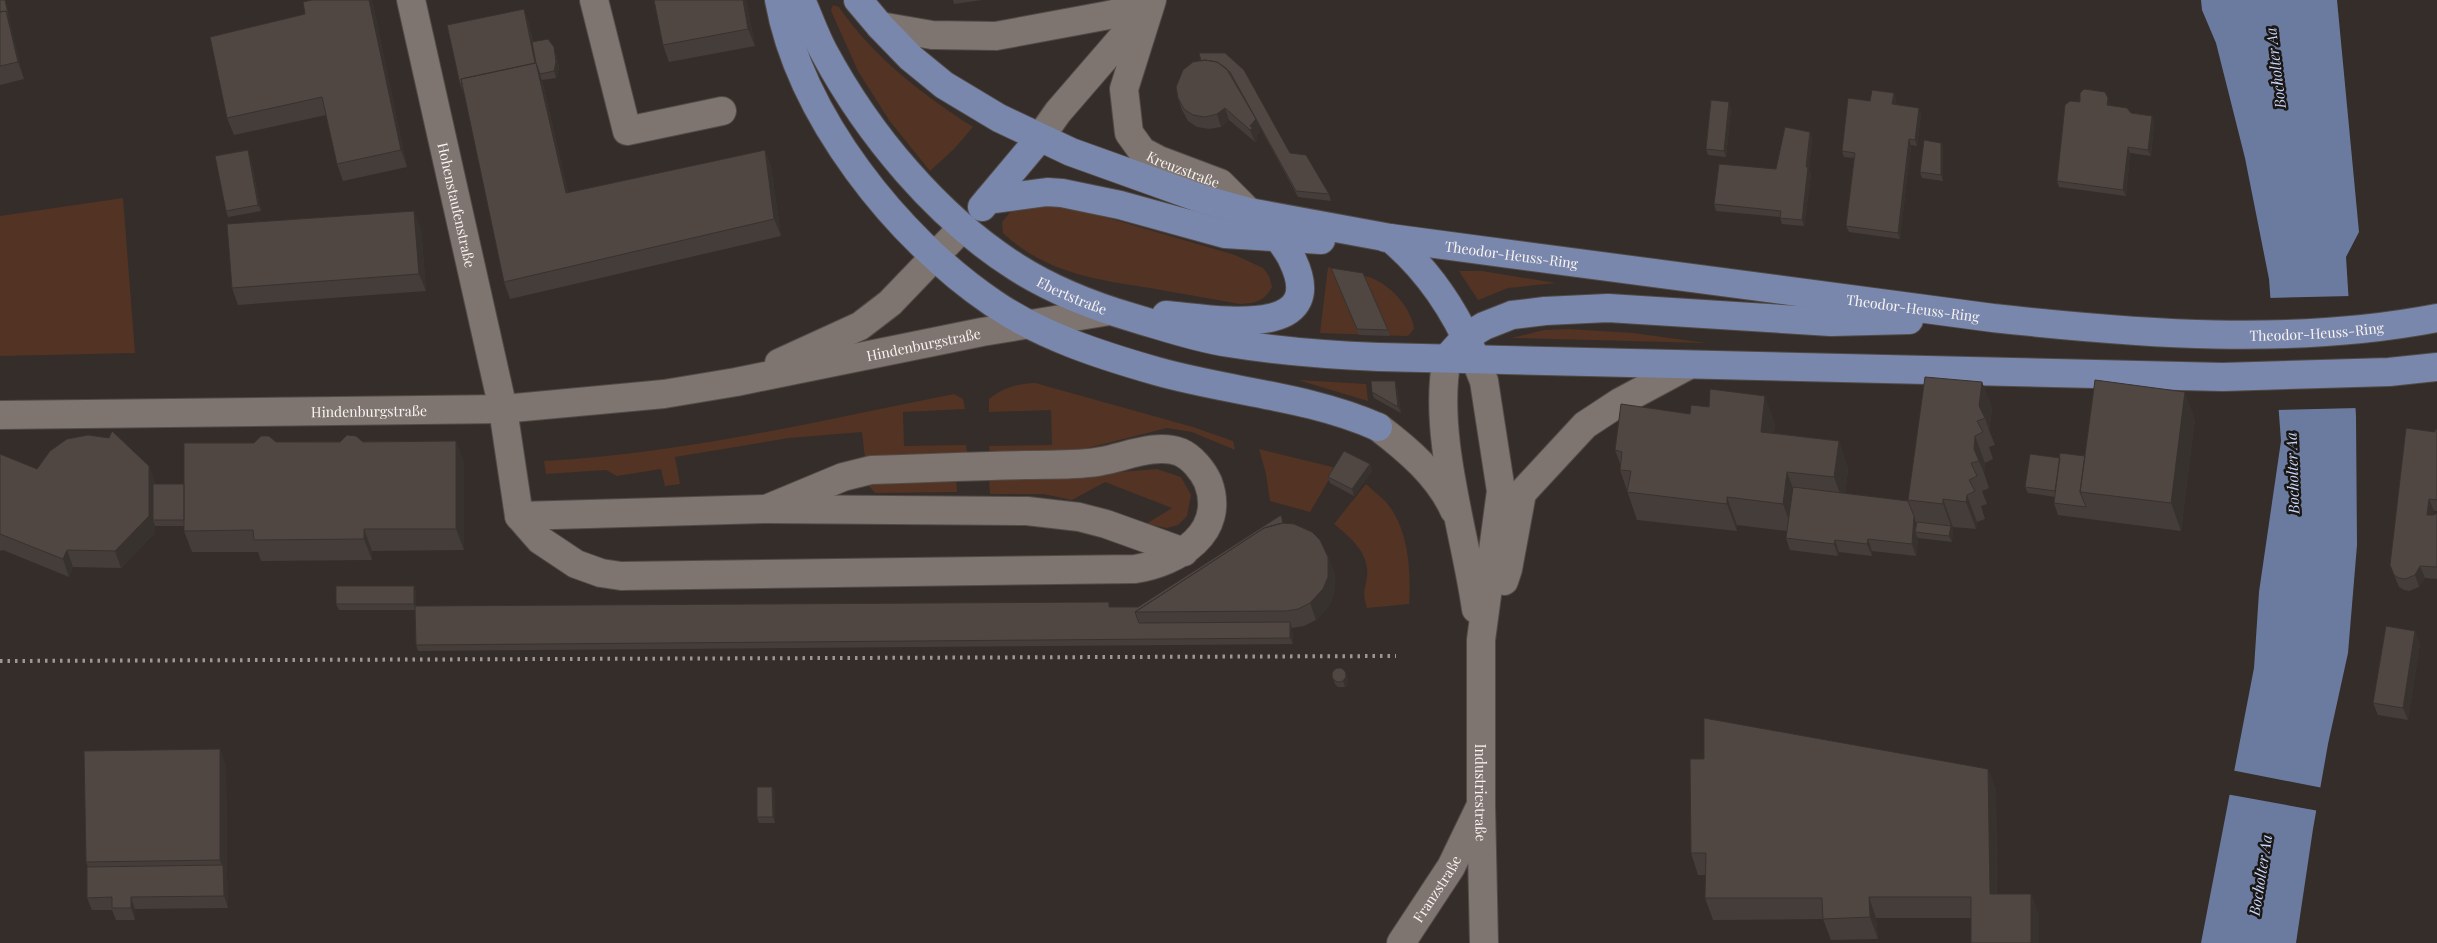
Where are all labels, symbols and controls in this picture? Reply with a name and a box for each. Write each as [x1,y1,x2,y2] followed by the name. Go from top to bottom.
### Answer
[2260,26,2290,111] water label: Bocholter Aa
[434,141,480,269] street label: Hohenstaufenstraße
[1144,146,1223,192] street label: Kreuzstraße
[1444,236,1580,272] street label: Theodor-Heuss-Ring
[1034,272,1110,318] street label: Ebertstraße
[1845,289,1981,326] street label: Theodor-Heuss-Ring
[2250,317,2385,344] street label: Theodor-Heuss-Ring
[865,323,982,365] street label: Hindenburgstraße
[311,400,427,421] street label: Hindenburgstraße
[2281,432,2303,515] water label: Bocholter Aa
[1472,744,1491,842] street label: Industriestraße
[2244,833,2276,918] water label: Bocholter Aa
[1408,852,1465,926] street label: Franzstraße

